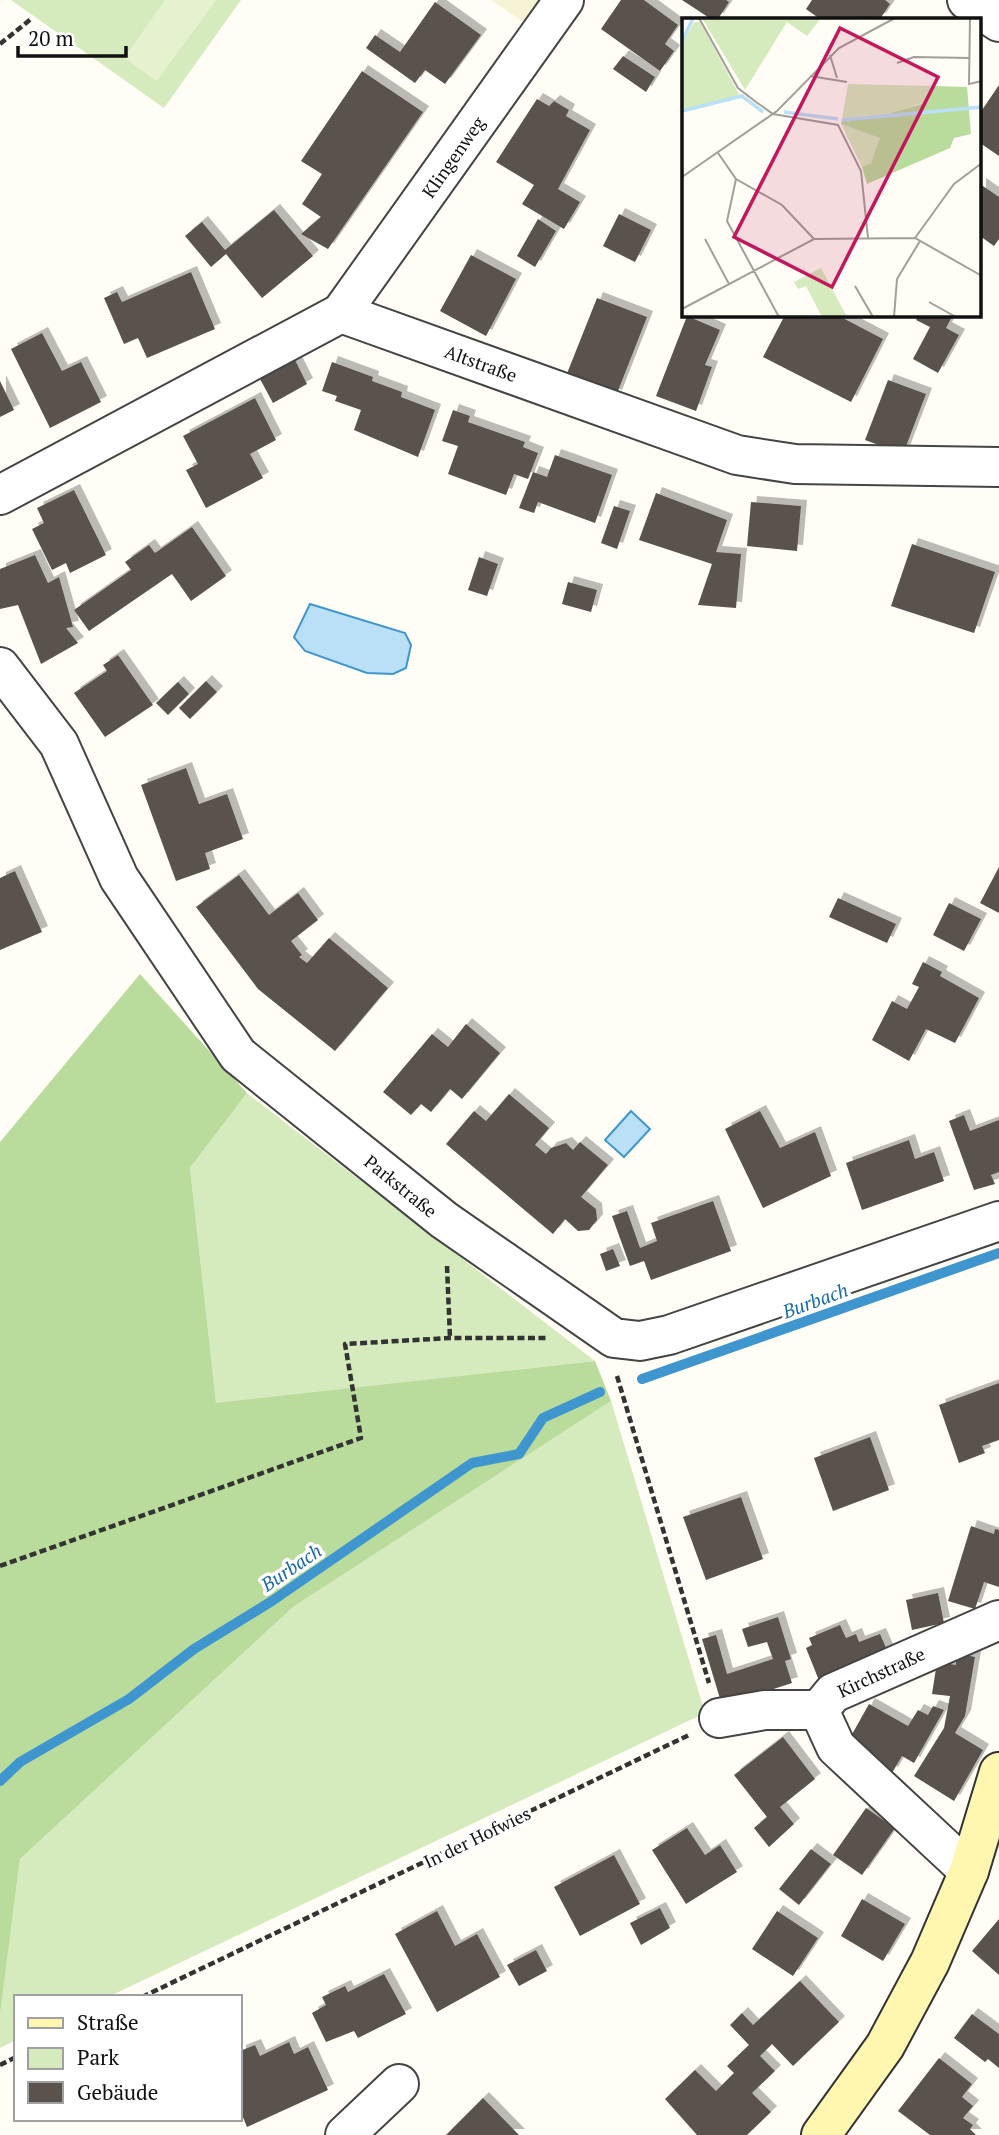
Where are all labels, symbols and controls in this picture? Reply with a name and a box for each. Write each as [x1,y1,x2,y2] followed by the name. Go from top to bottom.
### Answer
[18,14,126,58] scale bar
[682,18,982,317] inset map
[28,24,74,52] text: 20 m
[416,111,490,202] street label: Klingenweg
[441,339,521,387] street label: Altstraße
[360,1149,442,1223] street label: Parkstraße
[778,1277,851,1324] water label: Burbach
[255,1538,326,1597] water label: Burbach
[833,1641,929,1703] street label: Kirchstraße
[419,1801,535,1873] street label: In der Hofwies
[14,1995,242,2121] legend
[77,2008,139,2036] text: Straße
[77,2043,119,2071] text: Park
[77,2078,158,2106] text: Gebäude

